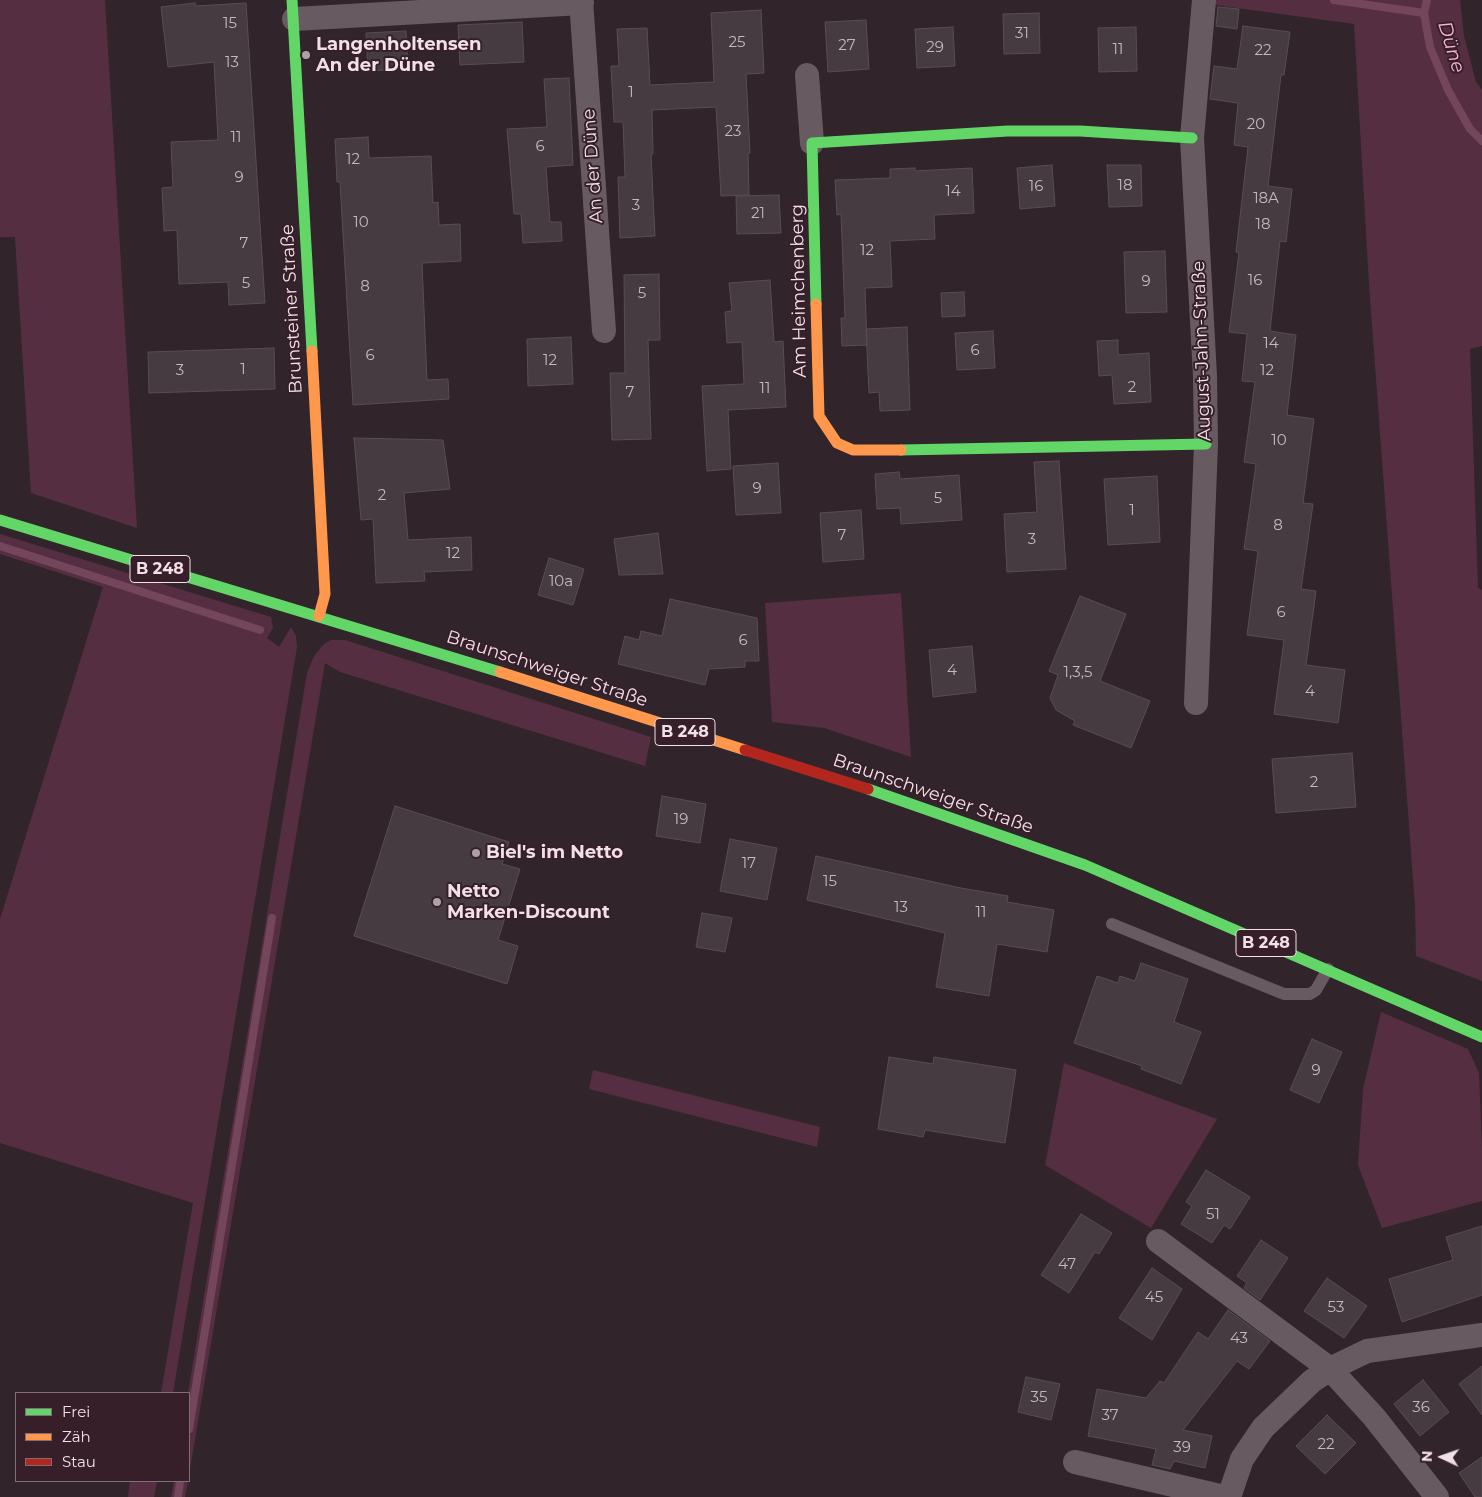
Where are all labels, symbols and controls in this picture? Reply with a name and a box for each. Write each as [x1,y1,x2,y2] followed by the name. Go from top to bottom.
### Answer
[223,15,237,33] house number: 15
[1432,18,1470,76] water label: Düne
[1015,25,1029,43] house number: 31
[316,34,481,76] place label: Langenholtensen An der Düne
[728,34,746,52] house number: 25
[838,37,856,55] house number: 27
[926,39,944,57] house number: 29
[1113,41,1123,59] house number: 11
[1254,42,1272,60] house number: 22
[300,49,312,61] marker: Langenholtensen An der Düne
[225,54,239,72] house number: 13
[628,84,634,102] house number: 1
[578,108,608,224] street label: An der Düne
[1247,116,1265,134] house number: 20
[725,123,741,141] house number: 23
[231,129,241,147] house number: 11
[535,138,545,156] house number: 6
[346,151,360,169] house number: 12
[234,169,244,187] house number: 9
[1118,177,1132,195] house number: 18
[1029,178,1043,196] house number: 16
[945,183,961,201] house number: 14
[1253,190,1279,208] house number: 18A
[632,197,640,215] house number: 3
[787,204,811,378] street label: Am Heimchenberg
[751,205,765,223] house number: 21
[353,214,369,232] house number: 10
[1256,216,1270,234] house number: 18
[277,224,307,394] street label: Brunsteiner Straße
[240,235,248,253] house number: 7
[860,242,874,260] house number: 12
[1188,260,1216,442] street label: August-Jahn-Straße
[1248,272,1262,290] house number: 16
[1141,273,1151,291] house number: 9
[242,275,250,293] house number: 5
[360,278,370,296] house number: 8
[638,285,646,303] house number: 5
[1263,335,1279,353] house number: 14
[970,342,980,360] house number: 6
[365,347,375,365] house number: 6
[543,352,557,370] house number: 12
[240,361,246,379] house number: 1
[176,362,184,380] house number: 3
[1260,362,1274,380] house number: 12
[1128,379,1136,397] house number: 2
[760,380,770,398] house number: 11
[626,384,634,402] house number: 7
[1271,432,1287,450] house number: 10
[752,480,762,498] house number: 9
[378,487,386,505] house number: 2
[934,490,942,508] house number: 5
[1129,502,1135,520] house number: 1
[1273,517,1283,535] house number: 8
[838,527,846,545] house number: 7
[1028,531,1036,549] house number: 3
[446,545,460,563] house number: 12
[130,556,190,582] road number: B 248
[549,573,573,591] house number: 10a
[1276,604,1286,622] house number: 6
[444,626,650,712] street label: Braunschweiger Straße
[738,632,748,650] house number: 6
[947,662,957,680] house number: 4
[1064,664,1092,682] house number: 1,3,5
[1305,683,1315,701] house number: 4
[655,719,715,746] road number: B 248
[830,750,1036,838] street label: Braunschweiger Straße
[1310,774,1318,792] house number: 2
[674,811,688,829] house number: 19
[486,842,623,864] place label: Biel's im Netto
[470,847,482,859] marker: Biel's im Netto
[742,855,756,873] house number: 17
[823,873,837,891] house number: 15
[447,881,610,924] place label: Netto Marken-Discount
[431,896,443,908] marker: Netto Marken-Discount
[894,899,908,917] house number: 13
[976,904,986,922] house number: 11
[1236,930,1296,956] road number: B 248
[1311,1062,1321,1080] house number: 9
[1206,1206,1220,1224] house number: 51
[1058,1256,1076,1274] house number: 47
[1145,1289,1163,1307] house number: 45
[1328,1299,1344,1317] house number: 53
[1230,1330,1248,1348] house number: 43
[1031,1389,1047,1407] house number: 35
[15,1392,190,1482] legend
[1412,1399,1430,1417] house number: 36
[62,1402,90,1421] text: Frei
[1101,1407,1119,1425] house number: 37
[62,1427,91,1446] text: Zäh
[1417,1432,1467,1482] north arrow
[1317,1436,1335,1454] house number: 22
[1173,1439,1191,1457] house number: 39
[1418,1450,1436,1462] text: N
[62,1452,96,1471] text: Stau

